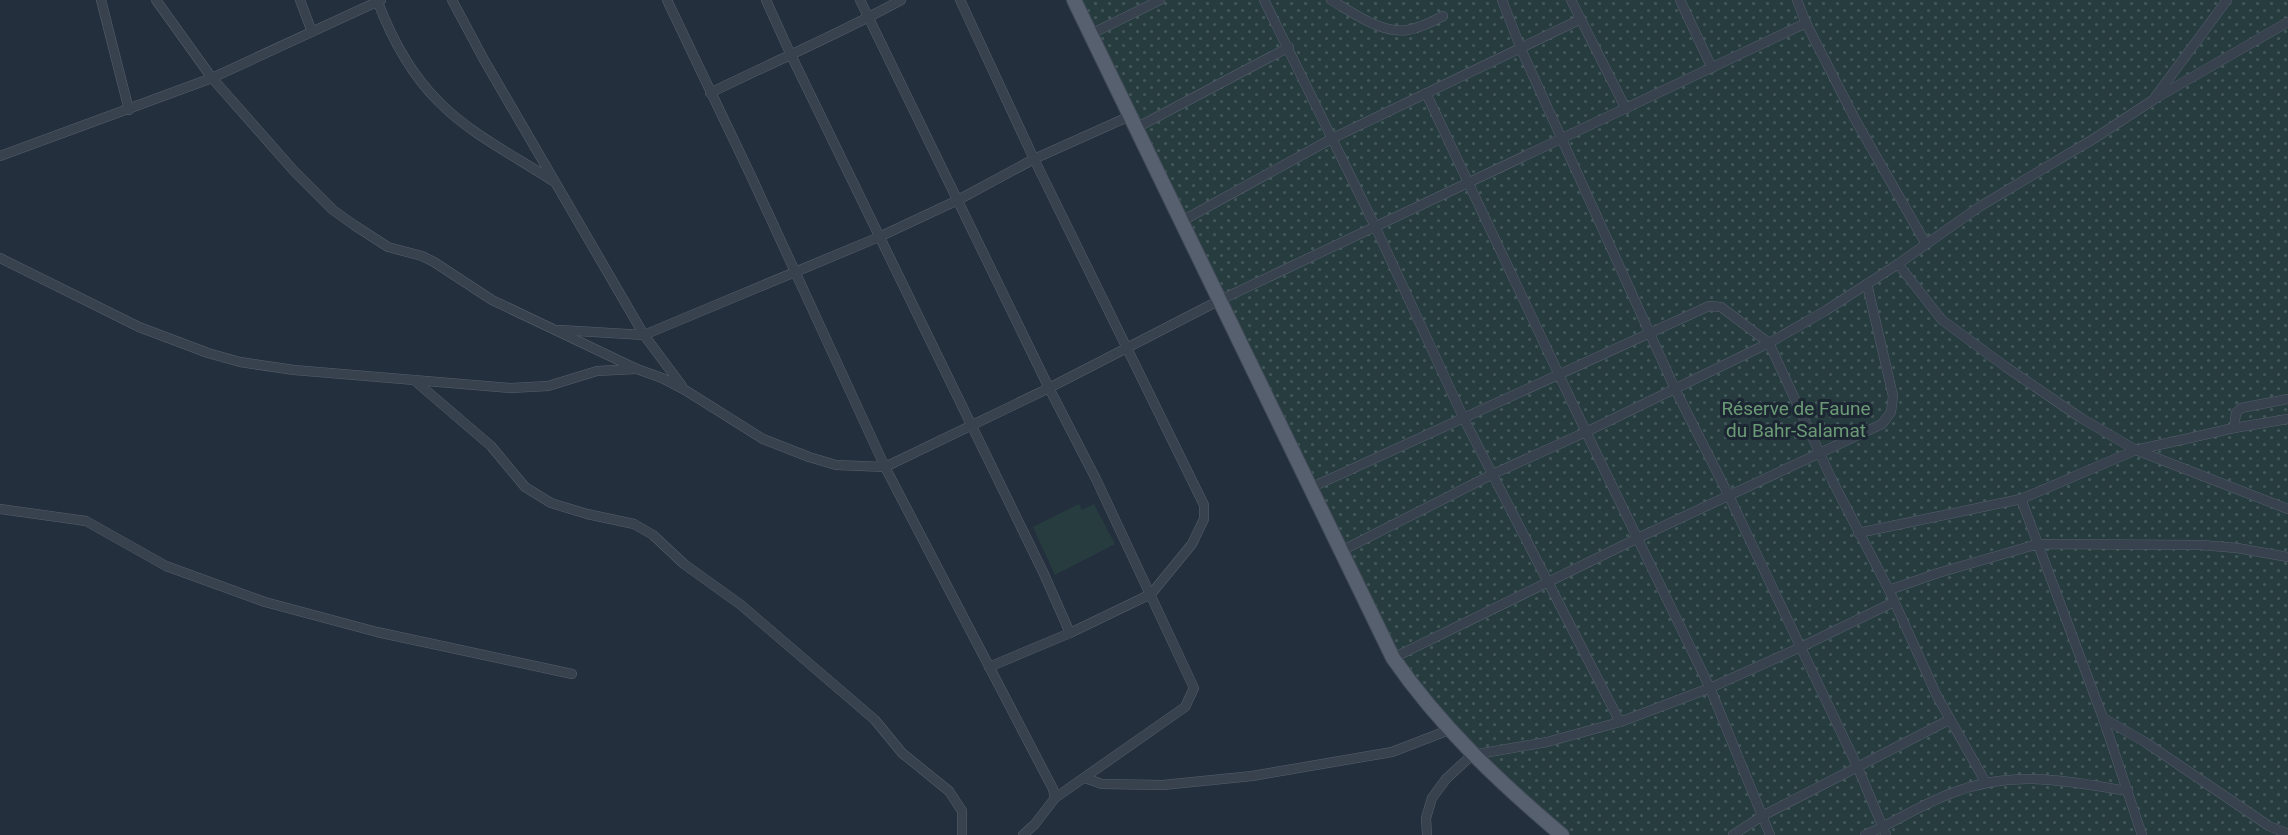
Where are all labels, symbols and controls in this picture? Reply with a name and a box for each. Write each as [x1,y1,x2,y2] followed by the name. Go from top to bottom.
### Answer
[1721,397,1871,442] park label: Réserve de Faune du Bahr-Salamat

